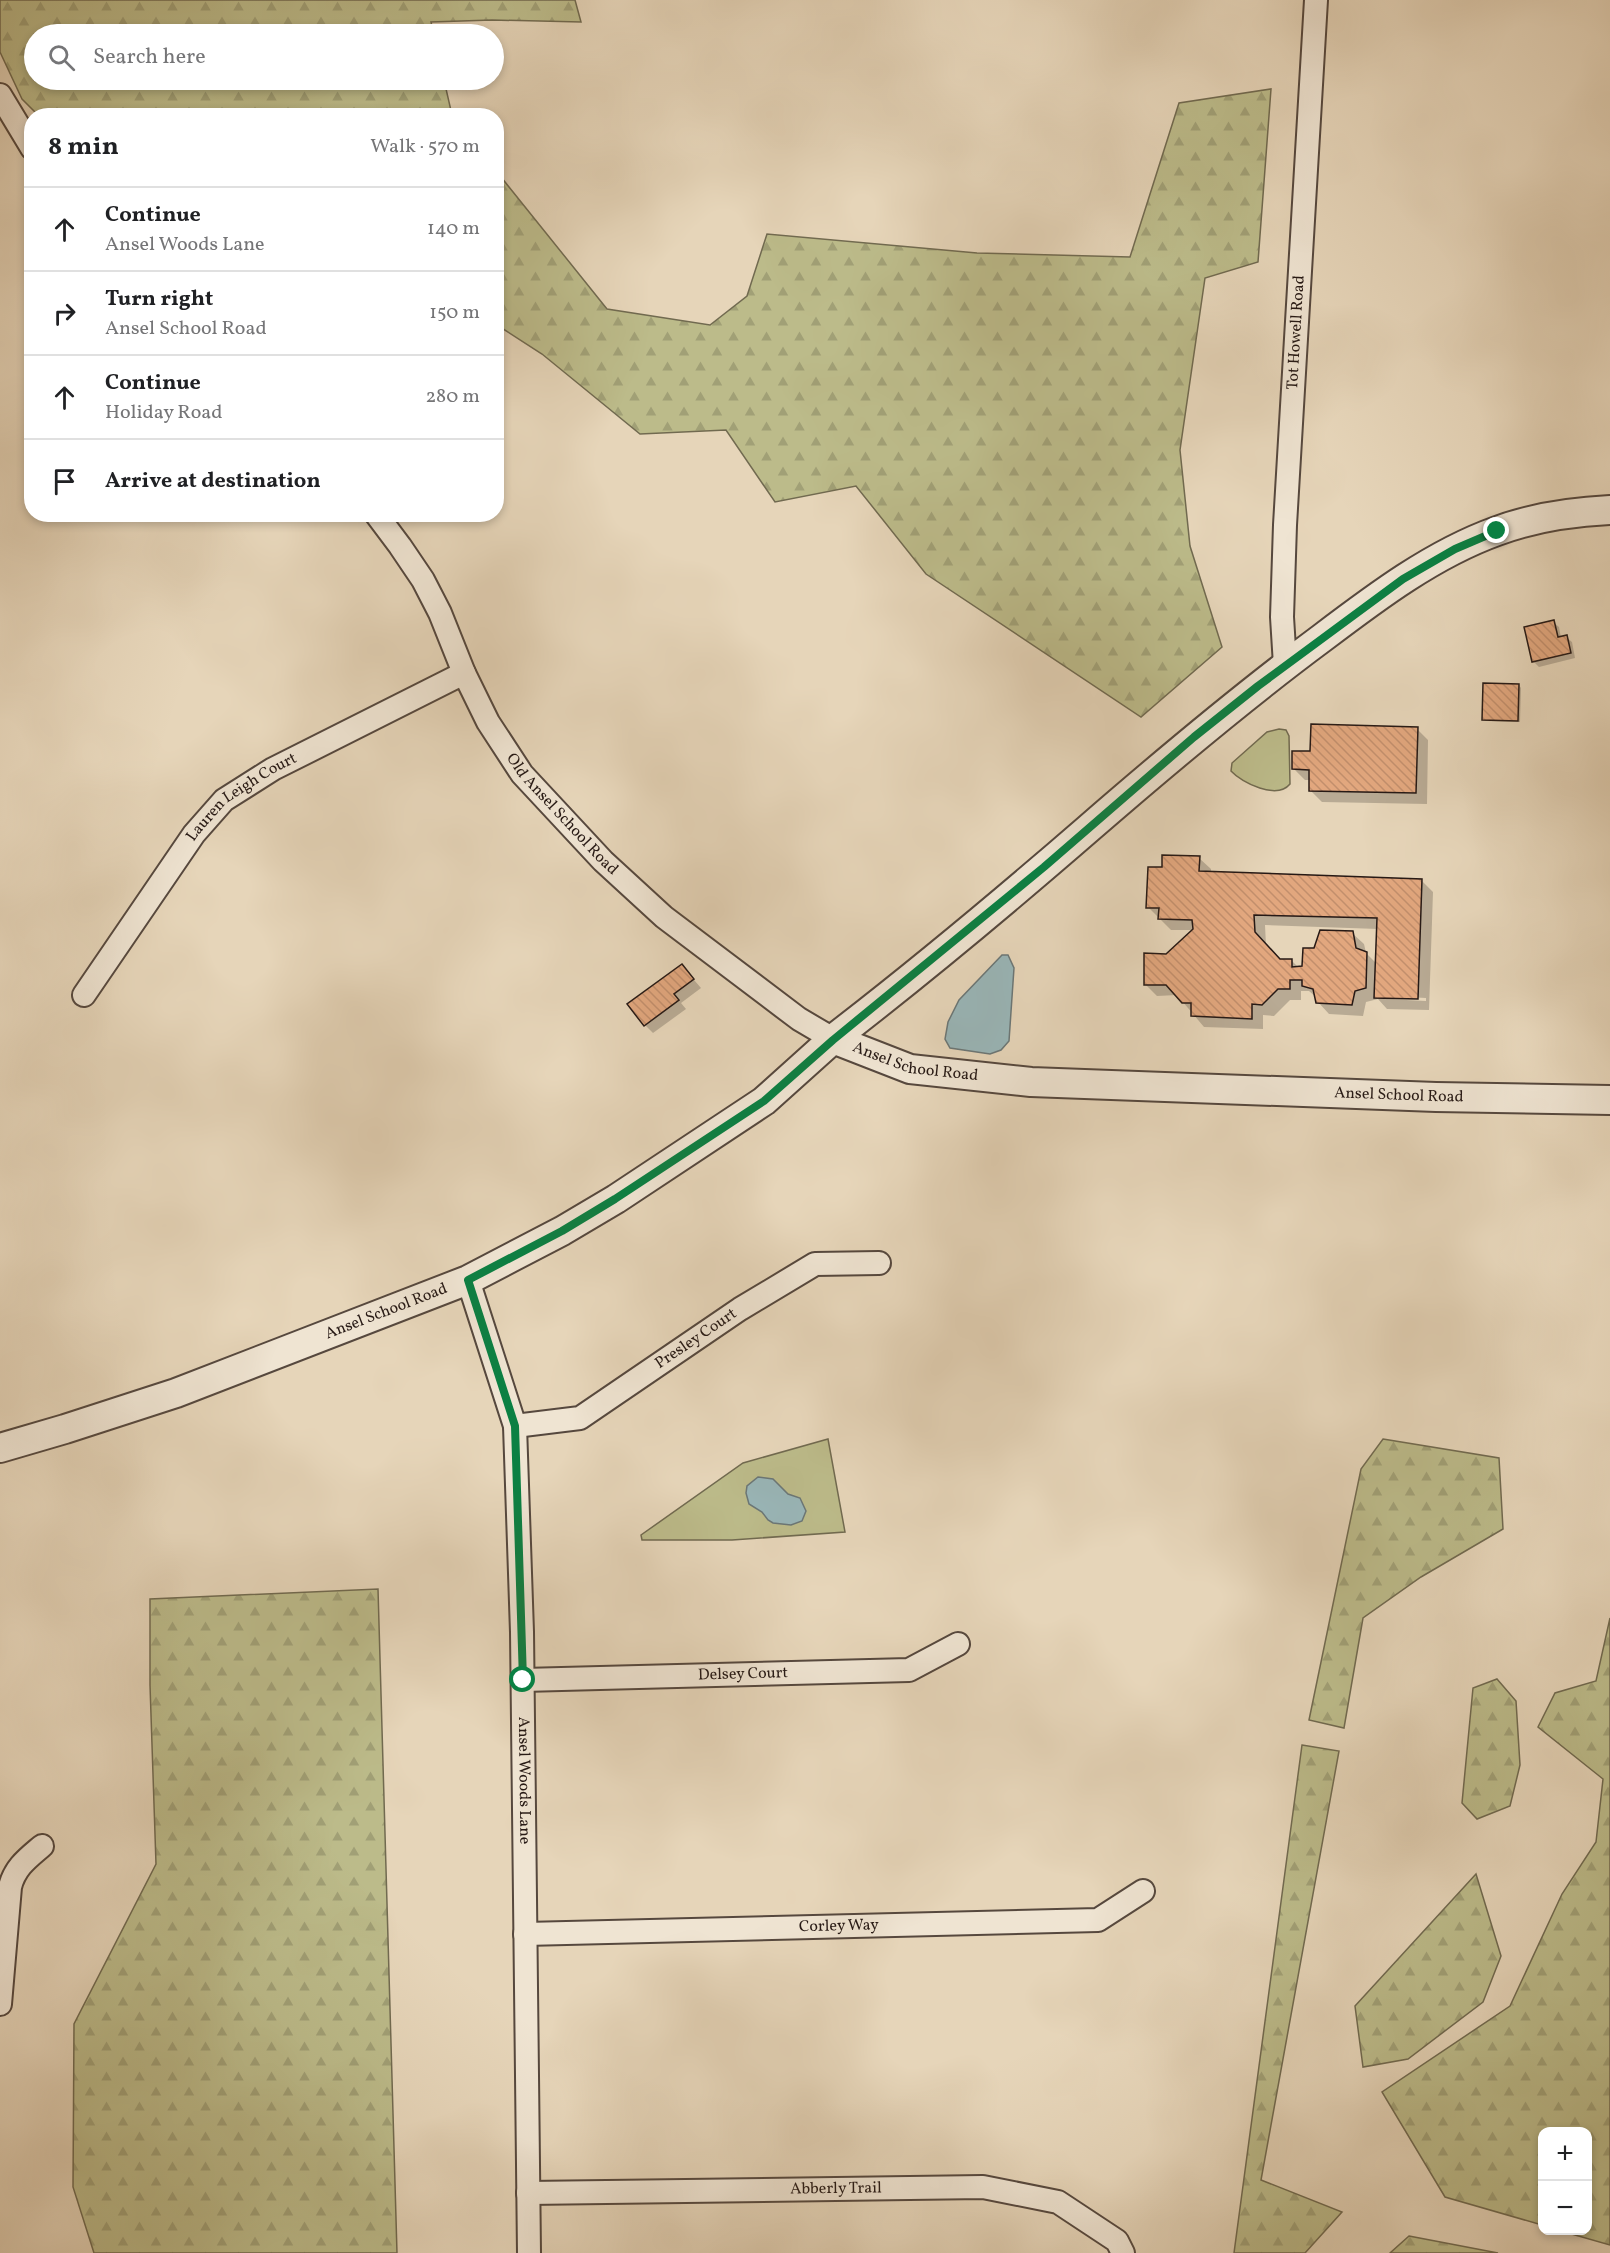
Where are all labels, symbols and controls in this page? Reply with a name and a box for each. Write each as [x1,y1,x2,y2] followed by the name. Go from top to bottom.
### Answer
[24,24,504,90] search box
[45,41,78,74] icon: search
[93,42,206,73] text: Search here
[48,129,119,165] text: 8 min
[370,133,480,161] text: Walk · 570 m
[105,200,201,231] text: Continue
[48,213,81,246] icon: ahead
[427,215,480,243] text: 140 m
[105,231,265,259] text: Ansel Woods Lane
[1282,275,1311,390] street label: Tot Howell Road
[105,284,213,315] text: Turn right
[48,297,81,330] icon: right
[429,299,480,327] text: 150 m
[105,315,267,343] text: Ansel School Road
[105,368,201,399] text: Continue
[48,381,81,414] icon: ahead
[425,383,480,411] text: 280 m
[105,399,223,427] text: Holiday Road
[48,465,81,498] icon: arrive
[105,466,321,497] text: Arrive at destination
[1483,517,1509,543] route end
[181,748,301,846] street label: Lauren Leigh Court
[500,749,623,880] street label: Old Ansel School Road
[849,1037,979,1087] street label: Ansel School Road
[1334,1082,1464,1108] street label: Ansel School Road
[322,1278,451,1345] street label: Ansel School Road
[651,1303,742,1375] street label: Presley Court
[698,1662,789,1686] street label: Delsey Court
[509,1666,535,1692] route start
[512,1716,535,1845] street label: Ansel Woods Lane
[799,1914,879,1938] street label: Corley Way
[1538,2127,1592,2235] map controls
[1538,2127,1592,2181] button: +
[790,2177,882,2201] street label: Abberly Trail
[1538,2181,1592,2235] button: −

